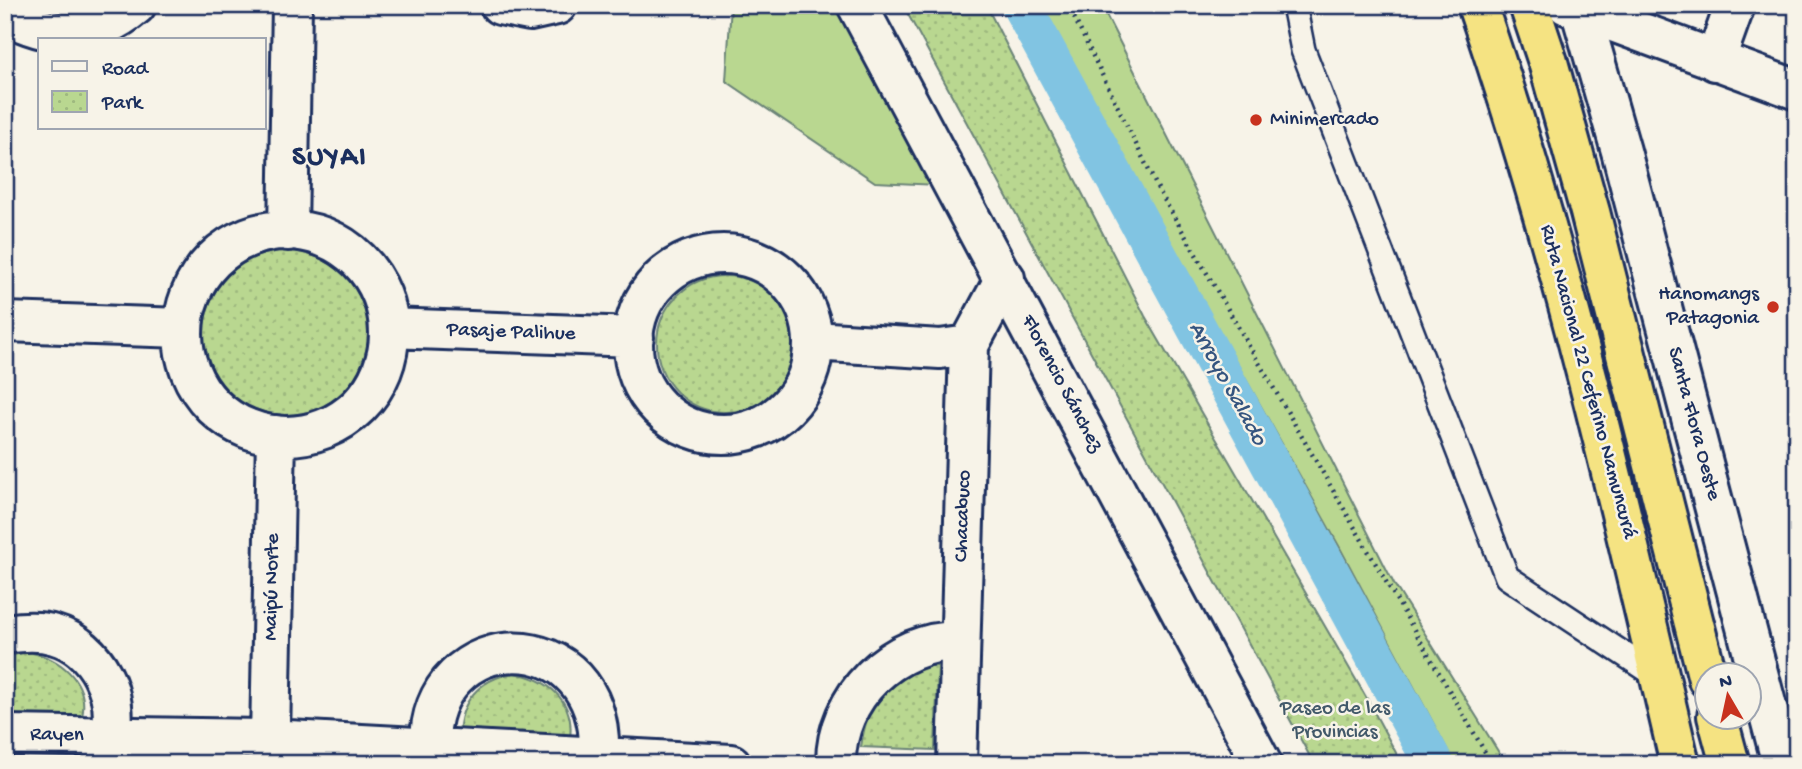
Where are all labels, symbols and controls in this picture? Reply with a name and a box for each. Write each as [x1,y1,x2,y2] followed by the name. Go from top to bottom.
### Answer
[38,38,266,130] legend
[102,58,150,83] text: Road
[101,92,145,117] text: Park
[1270,108,1379,133] place label: Minimercado
[1248,112,1264,128] marker: Minimercado
[292,142,368,175] district label: SUYAI
[1533,222,1641,543] street label: Ruta Nacional 22 Ceferino Namuncurá
[1658,283,1760,332] place label: Hanomangs Patagonia
[1765,299,1781,315] marker: Hanomangs Patagonia
[1014,310,1108,458] street label: Florencio Sánchez
[1182,317,1273,451] water label: Arroyo Salado
[445,318,577,348] street label: Pasaje Palihue
[1661,345,1726,504] street label: Santa Flora Oeste
[950,469,978,562] street label: Chacabuco
[260,532,286,641] street label: Maipú Norte
[1694,660,1764,730] north arrow
[1718,670,1734,695] text: N
[1279,697,1391,746] park label: Paseo de las Provincias
[30,723,84,749] street label: Rayen

